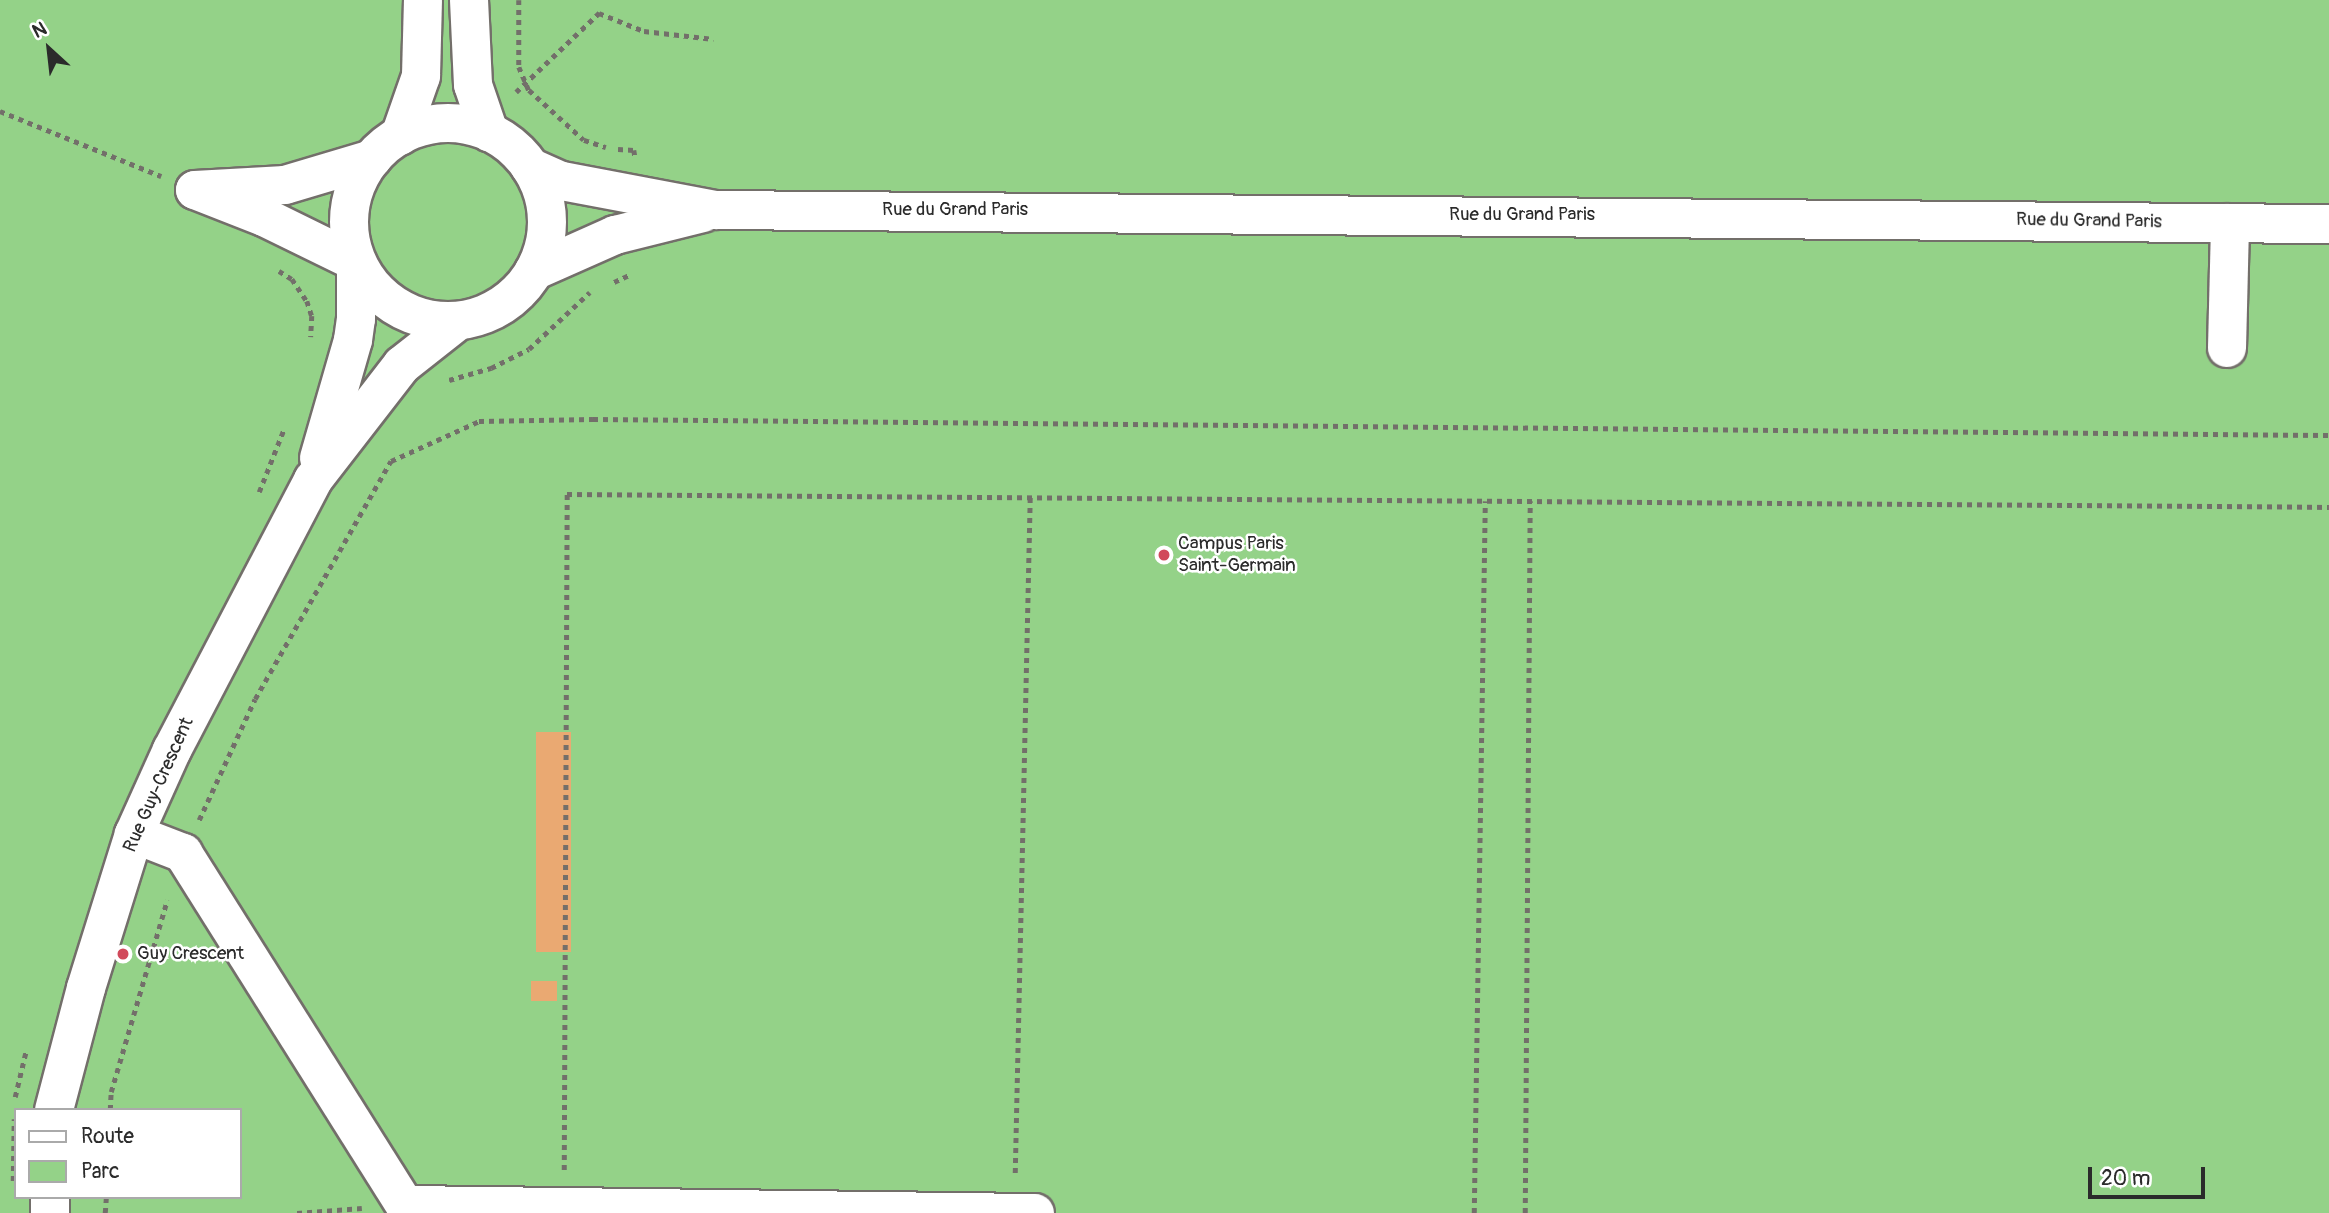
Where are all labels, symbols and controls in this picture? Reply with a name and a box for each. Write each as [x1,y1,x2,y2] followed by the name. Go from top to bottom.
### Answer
[14,14,84,84] north arrow
[28,17,51,44] text: N
[882,199,1028,221] street label: Rue du Grand Paris
[1449,204,1595,226] street label: Rue du Grand Paris
[2016,208,2162,234] street label: Rue du Grand Paris
[1178,533,1296,577] place label: Campus Paris Saint-Germain
[1156,547,1172,563] marker: Campus Paris Saint-Germain
[119,714,199,856] street label: Rue Guy-Crescent
[137,943,244,965] place label: Guy Crescent
[115,946,131,962] marker: Guy Crescent
[14,1108,242,1199] legend
[81,1123,134,1150] text: Route
[2091,1154,2208,1198] scale bar
[81,1158,120,1185] text: Parc
[2101,1165,2150,1192] text: 20 m

